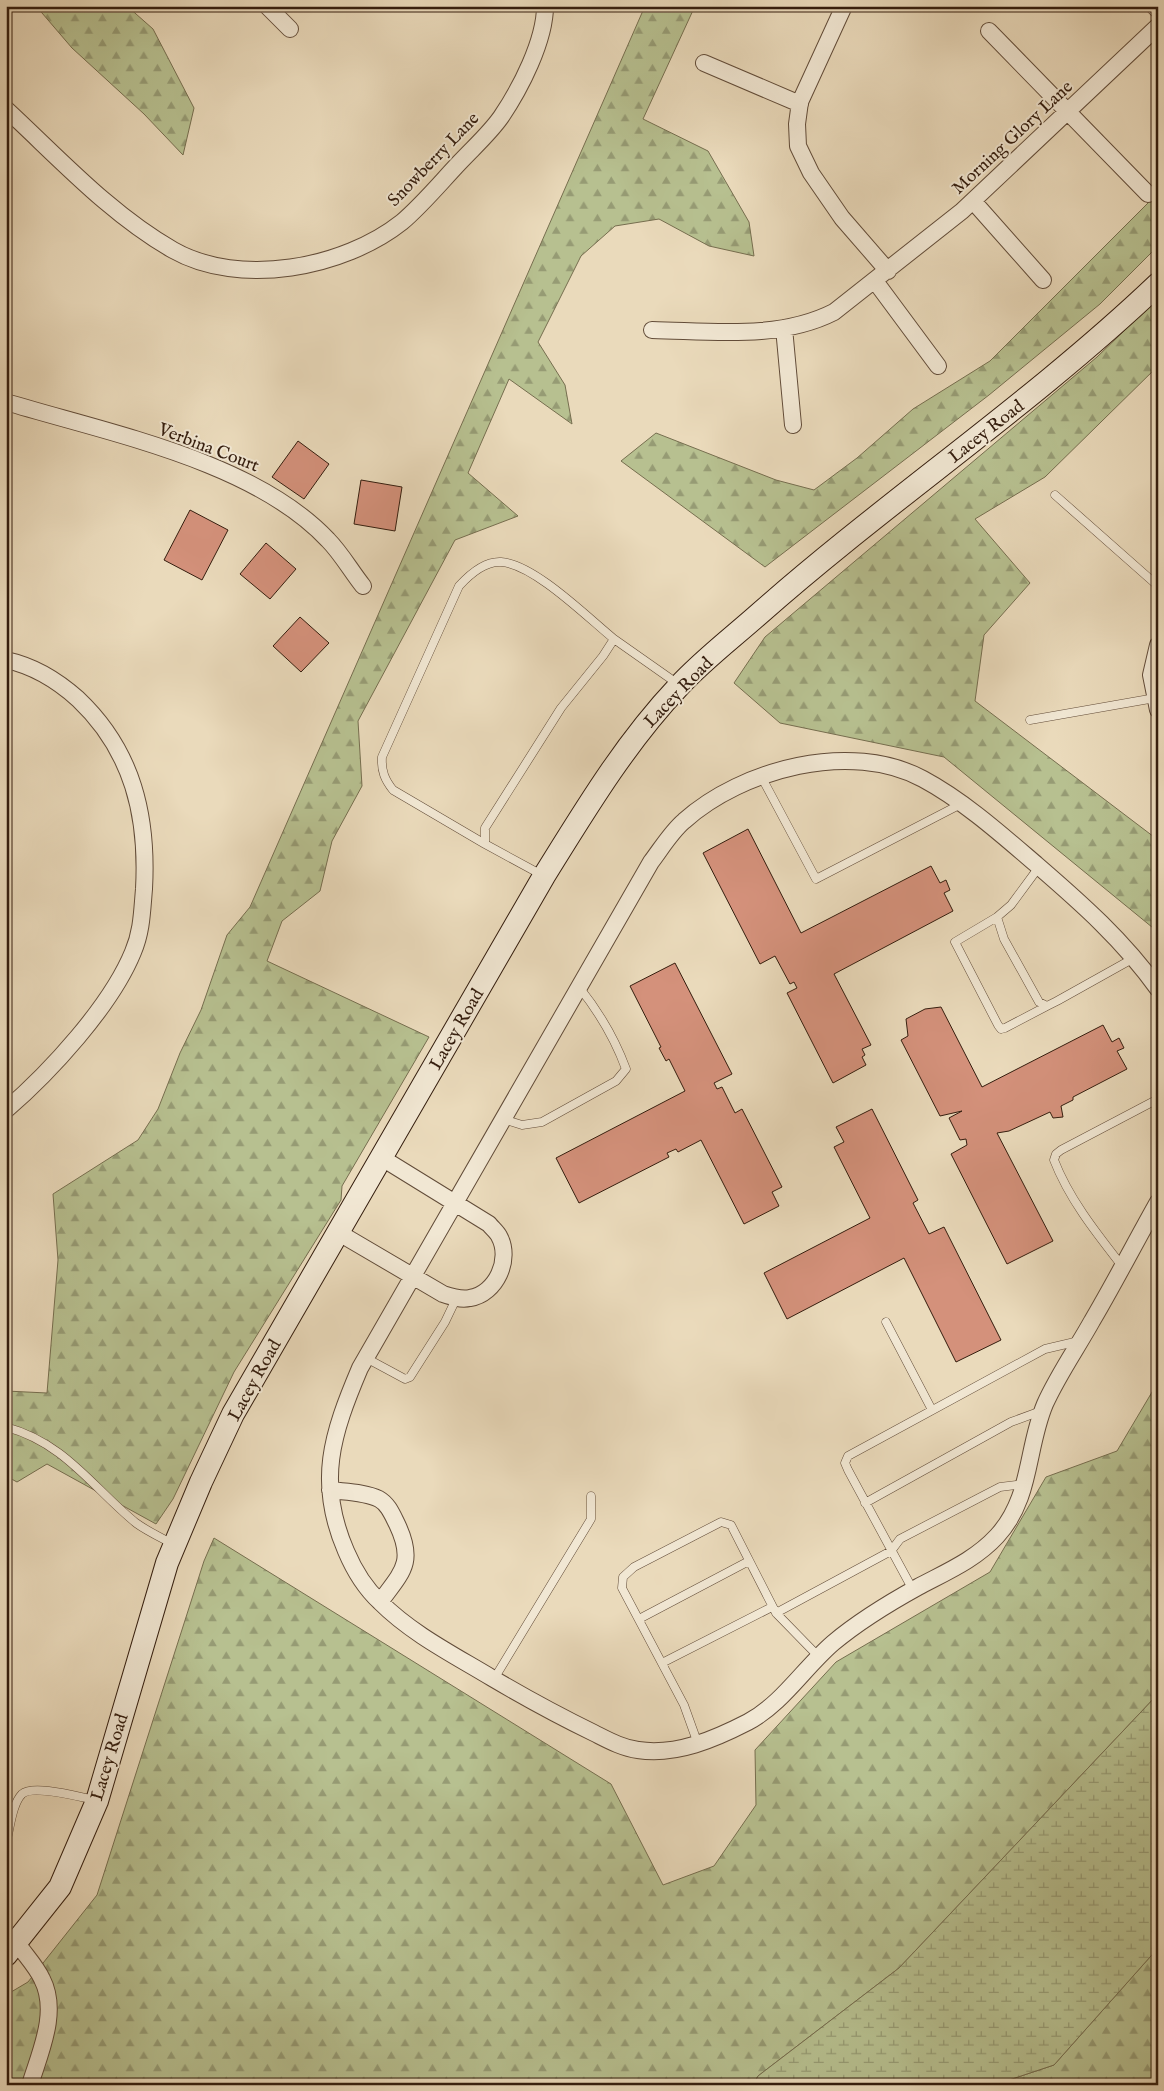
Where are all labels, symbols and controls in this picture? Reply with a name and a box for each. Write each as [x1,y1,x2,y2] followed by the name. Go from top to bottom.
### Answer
[948,76,1078,200] street label: Morning Glory Lane
[383,108,485,212] street label: Snowberry Lane
[944,395,1030,469] street label: Lacey Road
[154,418,262,478] street label: Verbina Court
[640,652,719,733] street label: Lacey Road
[425,985,490,1074] street label: Lacey Road
[223,1335,287,1426] street label: Lacey Road
[86,1711,135,1804] street label: Lacey Road

